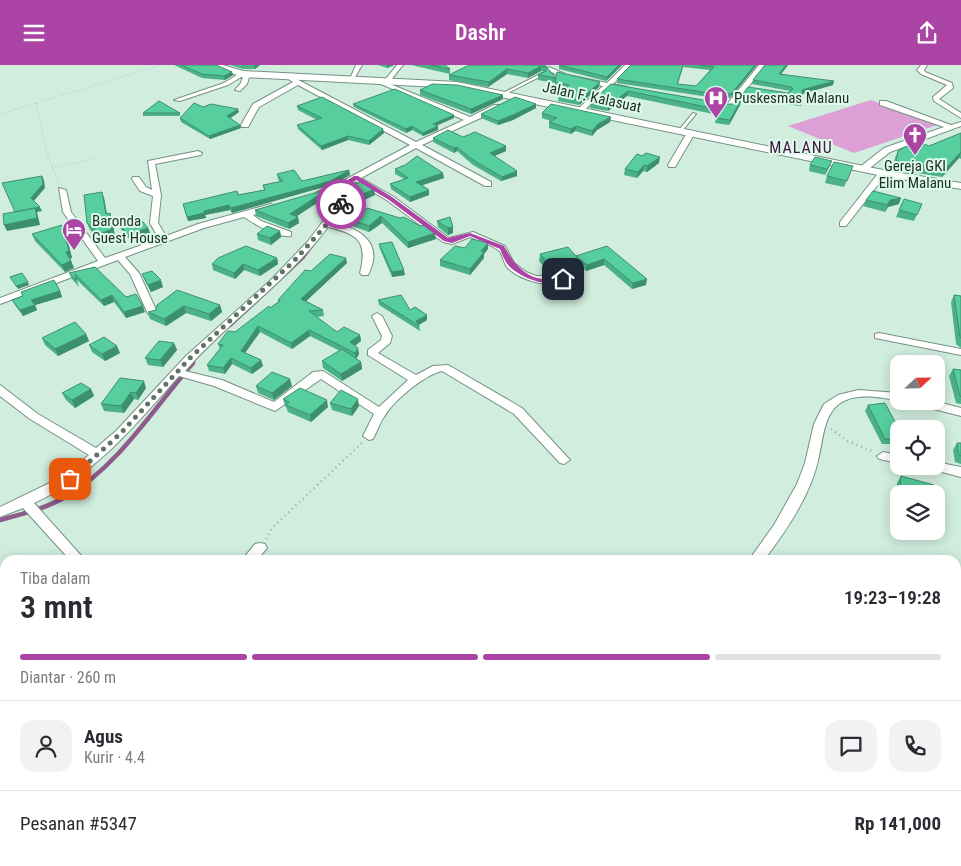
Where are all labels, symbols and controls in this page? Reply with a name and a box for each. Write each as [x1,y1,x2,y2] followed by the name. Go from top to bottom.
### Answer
[20,19,48,47] icon: menu
[913,19,941,47] icon: share
[455,20,506,45] text: Dashr
[541,78,643,116] street label: Jalan F. Kalasuat
[703,85,729,119] hospital icon: Puskesmas Malanu
[734,89,849,107] place label: Puskesmas Malanu
[902,122,928,156] church icon: Gereja GKI Elim Malanu
[769,138,833,157] district label: MALANU
[879,157,951,192] place label: Gereja GKI Elim Malanu
[316,179,366,229] courier
[327,190,355,218] icon: bike
[92,212,168,247] place label: Baronda Guest House
[61,217,87,251] hotel icon: Baronda Guest House
[542,258,584,300] pin
[549,265,577,293] icon: home
[890,355,945,410] north arrow
[890,355,945,540] map controls
[890,420,945,475] button: locate
[49,458,91,500] pin
[56,465,84,493] icon: bag
[890,485,945,540] button: layers
[20,569,90,588] text: Tiba dalam
[844,586,941,609] text: 19:23–19:28
[20,588,93,626] text: 3 mnt
[20,668,116,687] text: Diantar · 260 m
[20,720,72,772] button: person
[825,720,877,772] button: chat
[889,720,941,772] button: phone
[84,725,123,748] text: Agus
[84,748,145,767] text: Kurir · 4.4
[20,812,137,835] text: Pesanan #5347
[854,812,941,835] text: Rp 141,000

